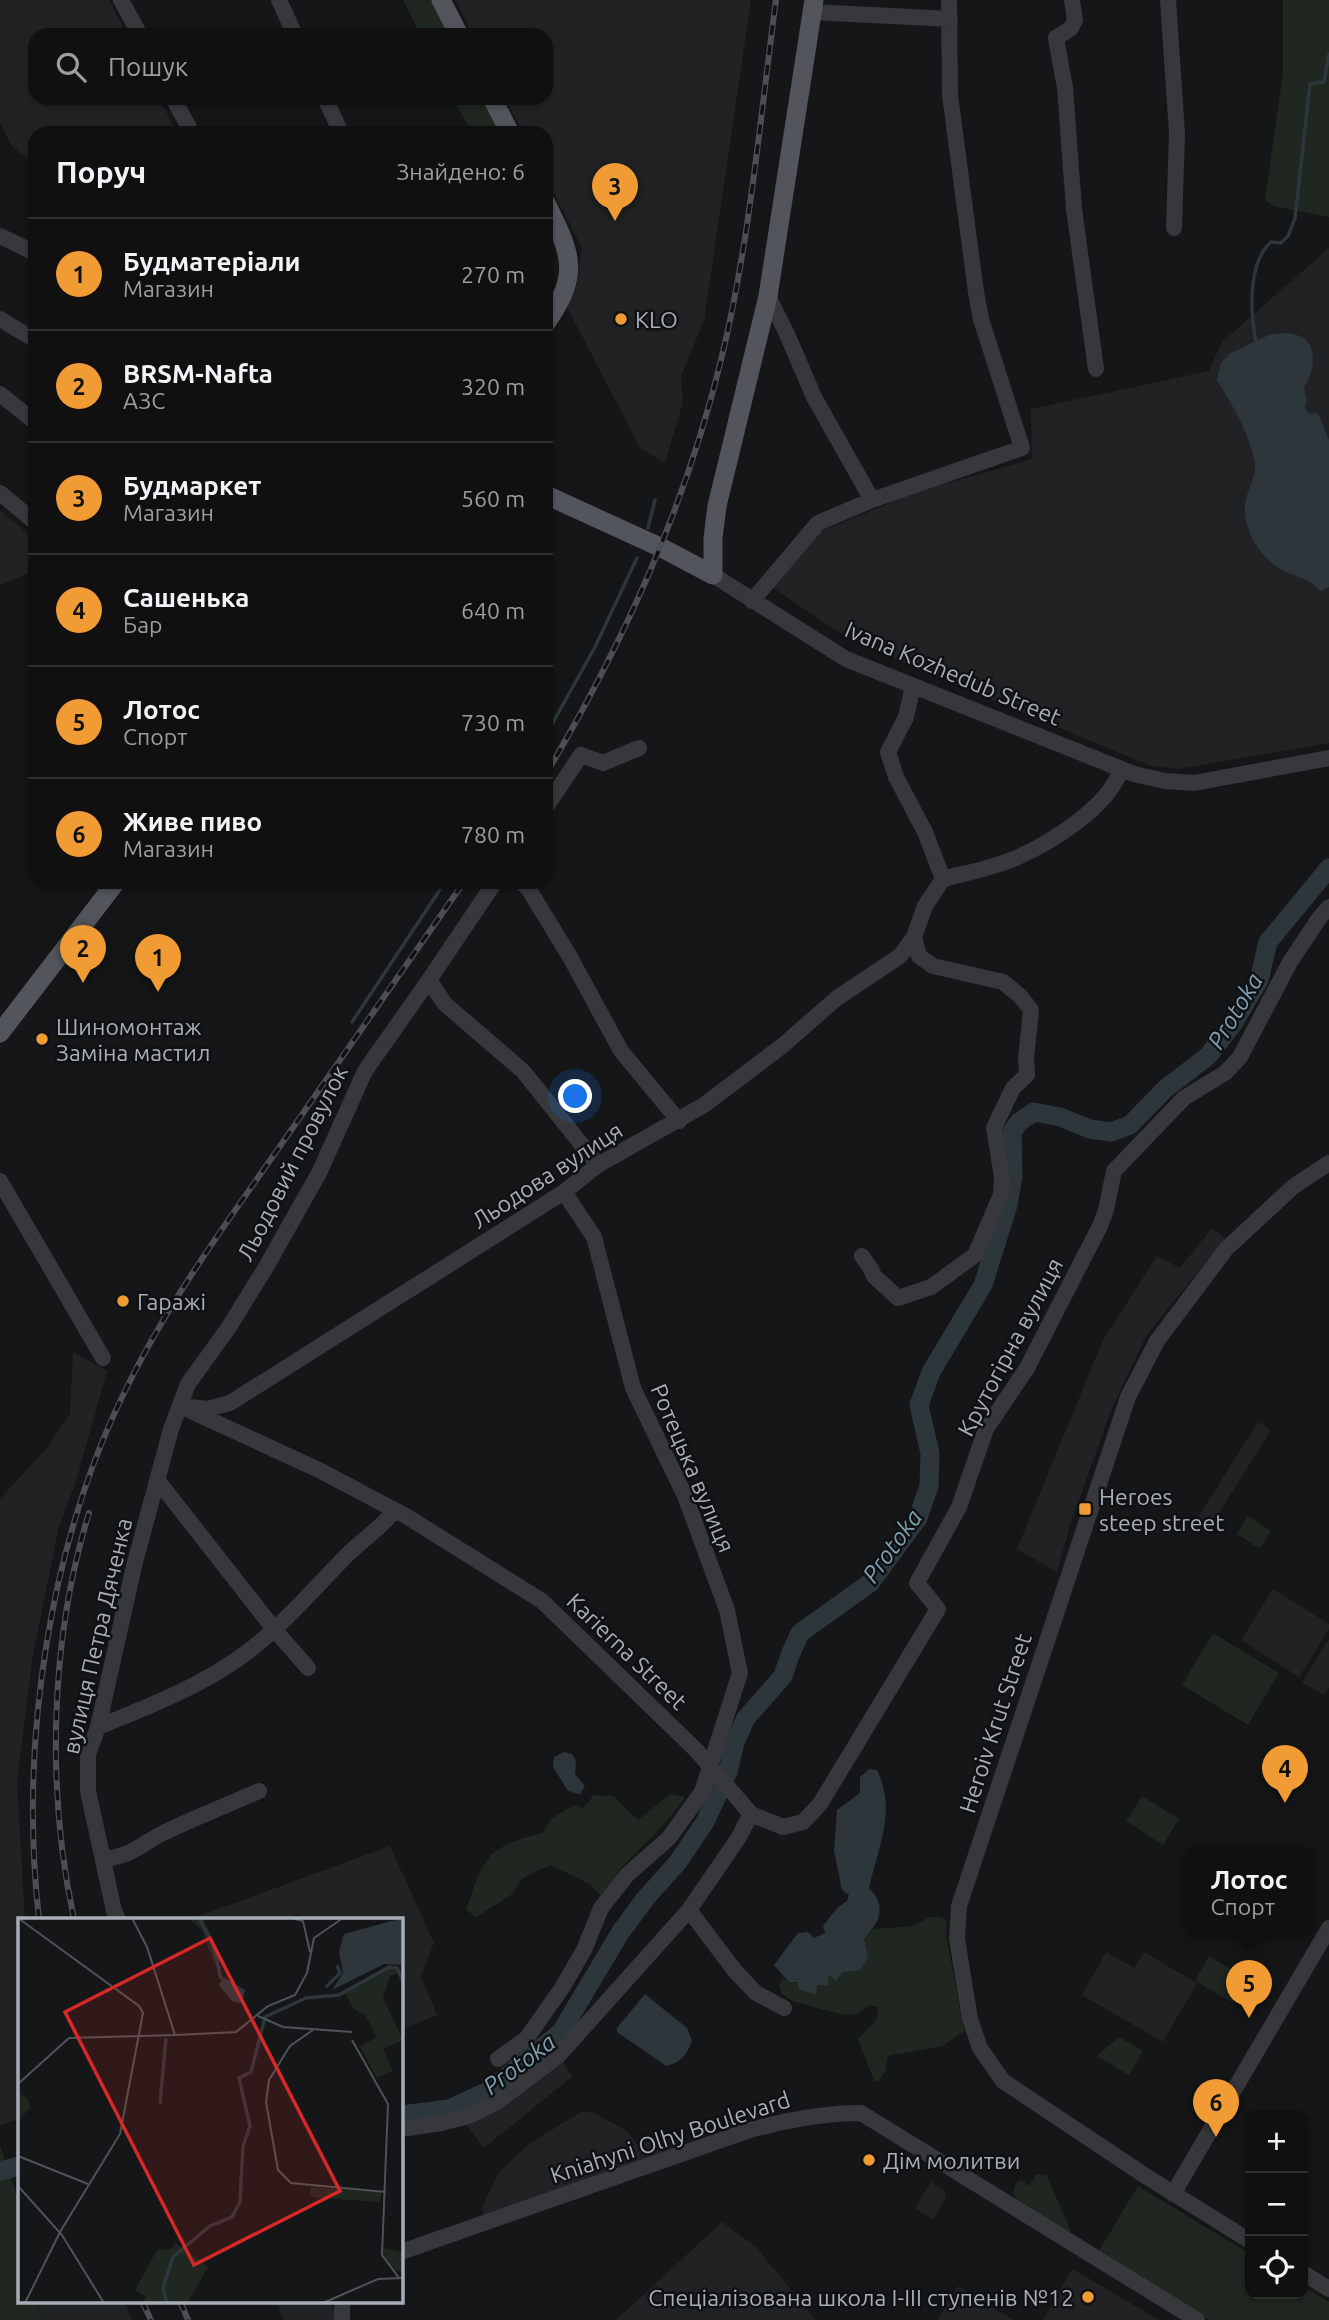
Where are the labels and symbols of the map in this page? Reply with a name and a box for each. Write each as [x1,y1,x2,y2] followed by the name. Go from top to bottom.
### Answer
[592,163,638,221] pin: 3
[635,307,678,332] place label: KLO
[613,311,629,327] marker: KLO
[841,616,1065,730] street label: Ivana Kozhedub Street
[60,925,106,983] pin: 2
[135,934,181,992] pin: 1
[1202,968,1268,1054] water label: Protoka
[56,1014,210,1065] place label: Шиномонтаж Заміна мастил
[34,1031,50,1047] marker: Шиномонтаж Заміна мастил
[232,1061,352,1265] street label: Льодовий провулок
[558,1079,592,1113] your location
[467,1117,627,1233] street label: Льодова вулиця
[953,1254,1067,1440] street label: Крутогірна вулиця
[137,1289,206,1314] place label: Гаражі
[115,1293,131,1309] marker: Гаражі
[646,1380,740,1556] street label: Ротецька вулиця
[1099,1484,1224,1535] place label: Heroes steep street
[1077,1501,1093,1517] marker: Heroes steep street
[857,1504,927,1588] water label: Protoka
[58,1516,136,1756] street label: вулиця Петра Дяченка
[562,1588,692,1714] street label: Karierna Street
[954,1630,1036,1816] street label: Heroiv Krut Street
[1262,1745,1308,1803] pin: 4
[18,1918,402,2302] inset map
[1226,1960,1272,2018] pin: 5
[478,2028,560,2100] water label: Protoka
[1193,2079,1239,2137] pin: 6
[547,2086,793,2188] street label: Kniahyni Olhy Boulevard
[883,2148,1020,2173] place label: Дім молитви
[861,2152,877,2168] marker: Дім молитви
[648,2285,1074,2310] place label: Спеціалізована школа І-ІІІ ступенів №12
[1080,2289,1096,2305] marker: Спеціалізована школа І-ІІІ ступенів №12

